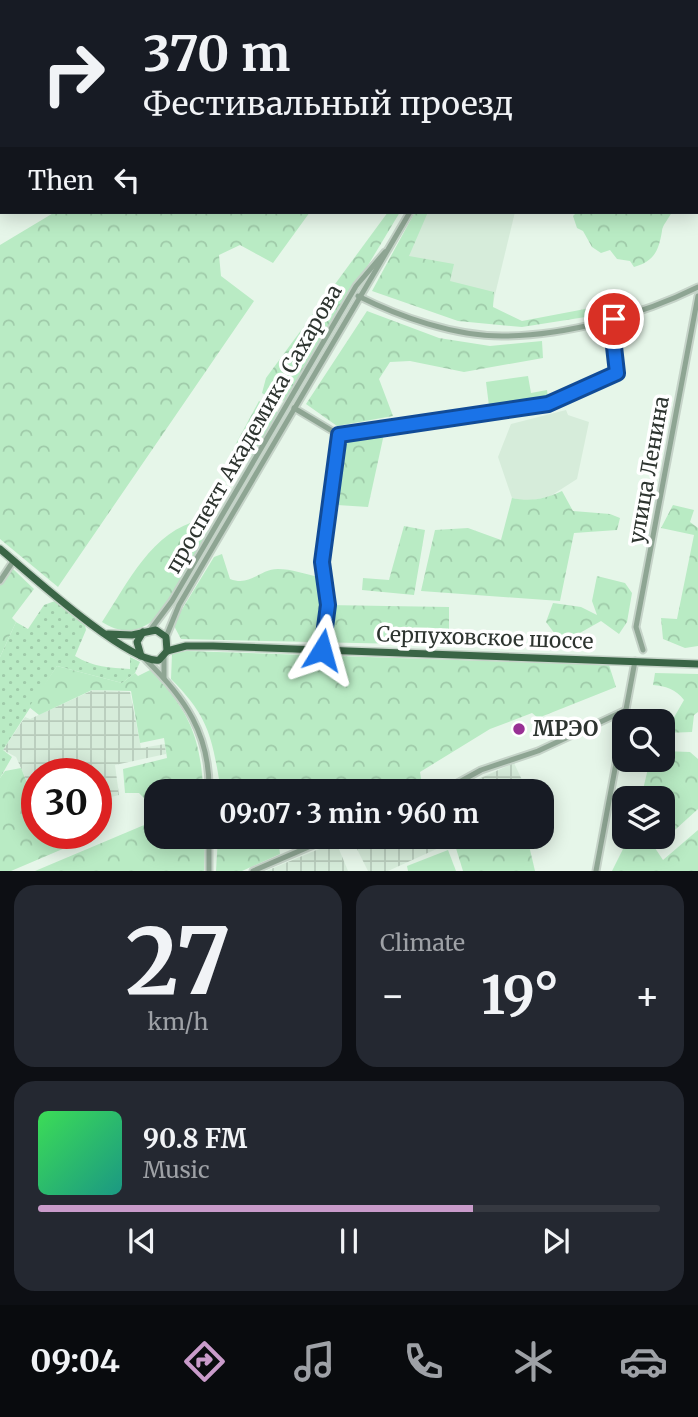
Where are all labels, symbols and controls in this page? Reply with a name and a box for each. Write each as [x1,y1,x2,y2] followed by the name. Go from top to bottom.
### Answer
[143,23,290,84] text: 370 m
[28,28,119,119] icon: right
[143,84,513,124] text: Фестивальный проезд
[108,161,146,199] icon: left
[28,164,94,197] text: Then
[160,279,348,578] street label: проспект Академика Сахарова
[584,289,644,349] pin
[595,300,633,338] icon: arrive
[622,394,675,546] street label: улица Ленина
[285,613,359,687] position arrow
[376,620,594,655] street label: Серпуховское шоссе
[612,709,675,849] map controls
[612,709,675,772] button: search
[533,715,598,742] place label: МРЭО
[511,721,527,737] marker: МРЭО
[21,758,112,849] speed limit sign: 30
[612,786,675,849] button: layers
[219,797,479,830] text: 09:07 · 3 min · 960 m
[125,904,231,1019] text: 27
[380,928,465,957] text: Climate
[481,963,559,1028] text: 19°
[380,972,405,1019] text: −
[635,972,660,1019] text: +
[148,1007,208,1036] text: km/h
[143,1122,247,1155] text: 90.8 FM
[143,1155,210,1184] text: Music
[123,1222,161,1260] icon: previous
[330,1222,368,1260] icon: pause
[537,1222,575,1260] icon: next
[180,1337,229,1386] icon: directions
[290,1337,339,1386] icon: music
[399,1337,448,1386] icon: phone
[509,1337,558,1386] icon: climate
[619,1337,668,1386] icon: car
[30,1341,120,1381] text: 09:04

